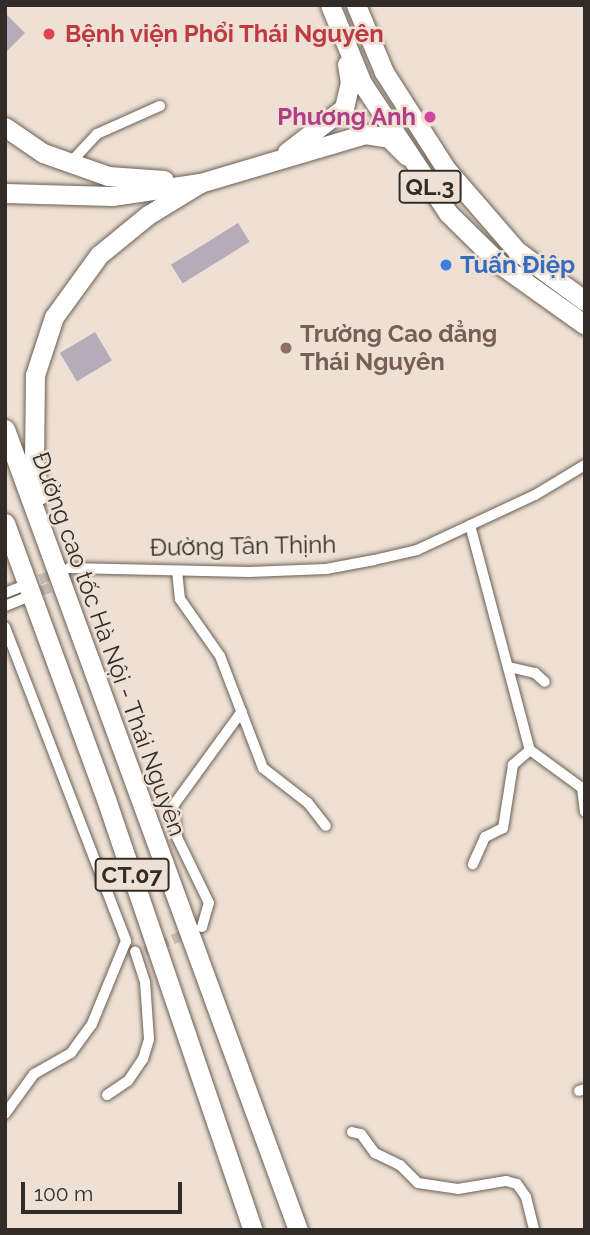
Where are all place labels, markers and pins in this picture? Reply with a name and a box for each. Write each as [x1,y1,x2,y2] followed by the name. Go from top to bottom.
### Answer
[65,20,385,48] place label: Bệnh viện Phổi Thái Nguyên
[39,24,59,44] marker: Bệnh viện Phổi Thái Nguyên
[277,103,416,131] place label: Phương Anh
[422,109,438,125] marker: Phương Anh
[460,251,575,279] place label: Tuấn Điệp
[438,257,454,273] marker: Tuấn Điệp
[300,320,497,376] place label: Trường Cao đẳng Thái Nguyên
[278,340,294,356] marker: Trường Cao đẳng Thái Nguyên

